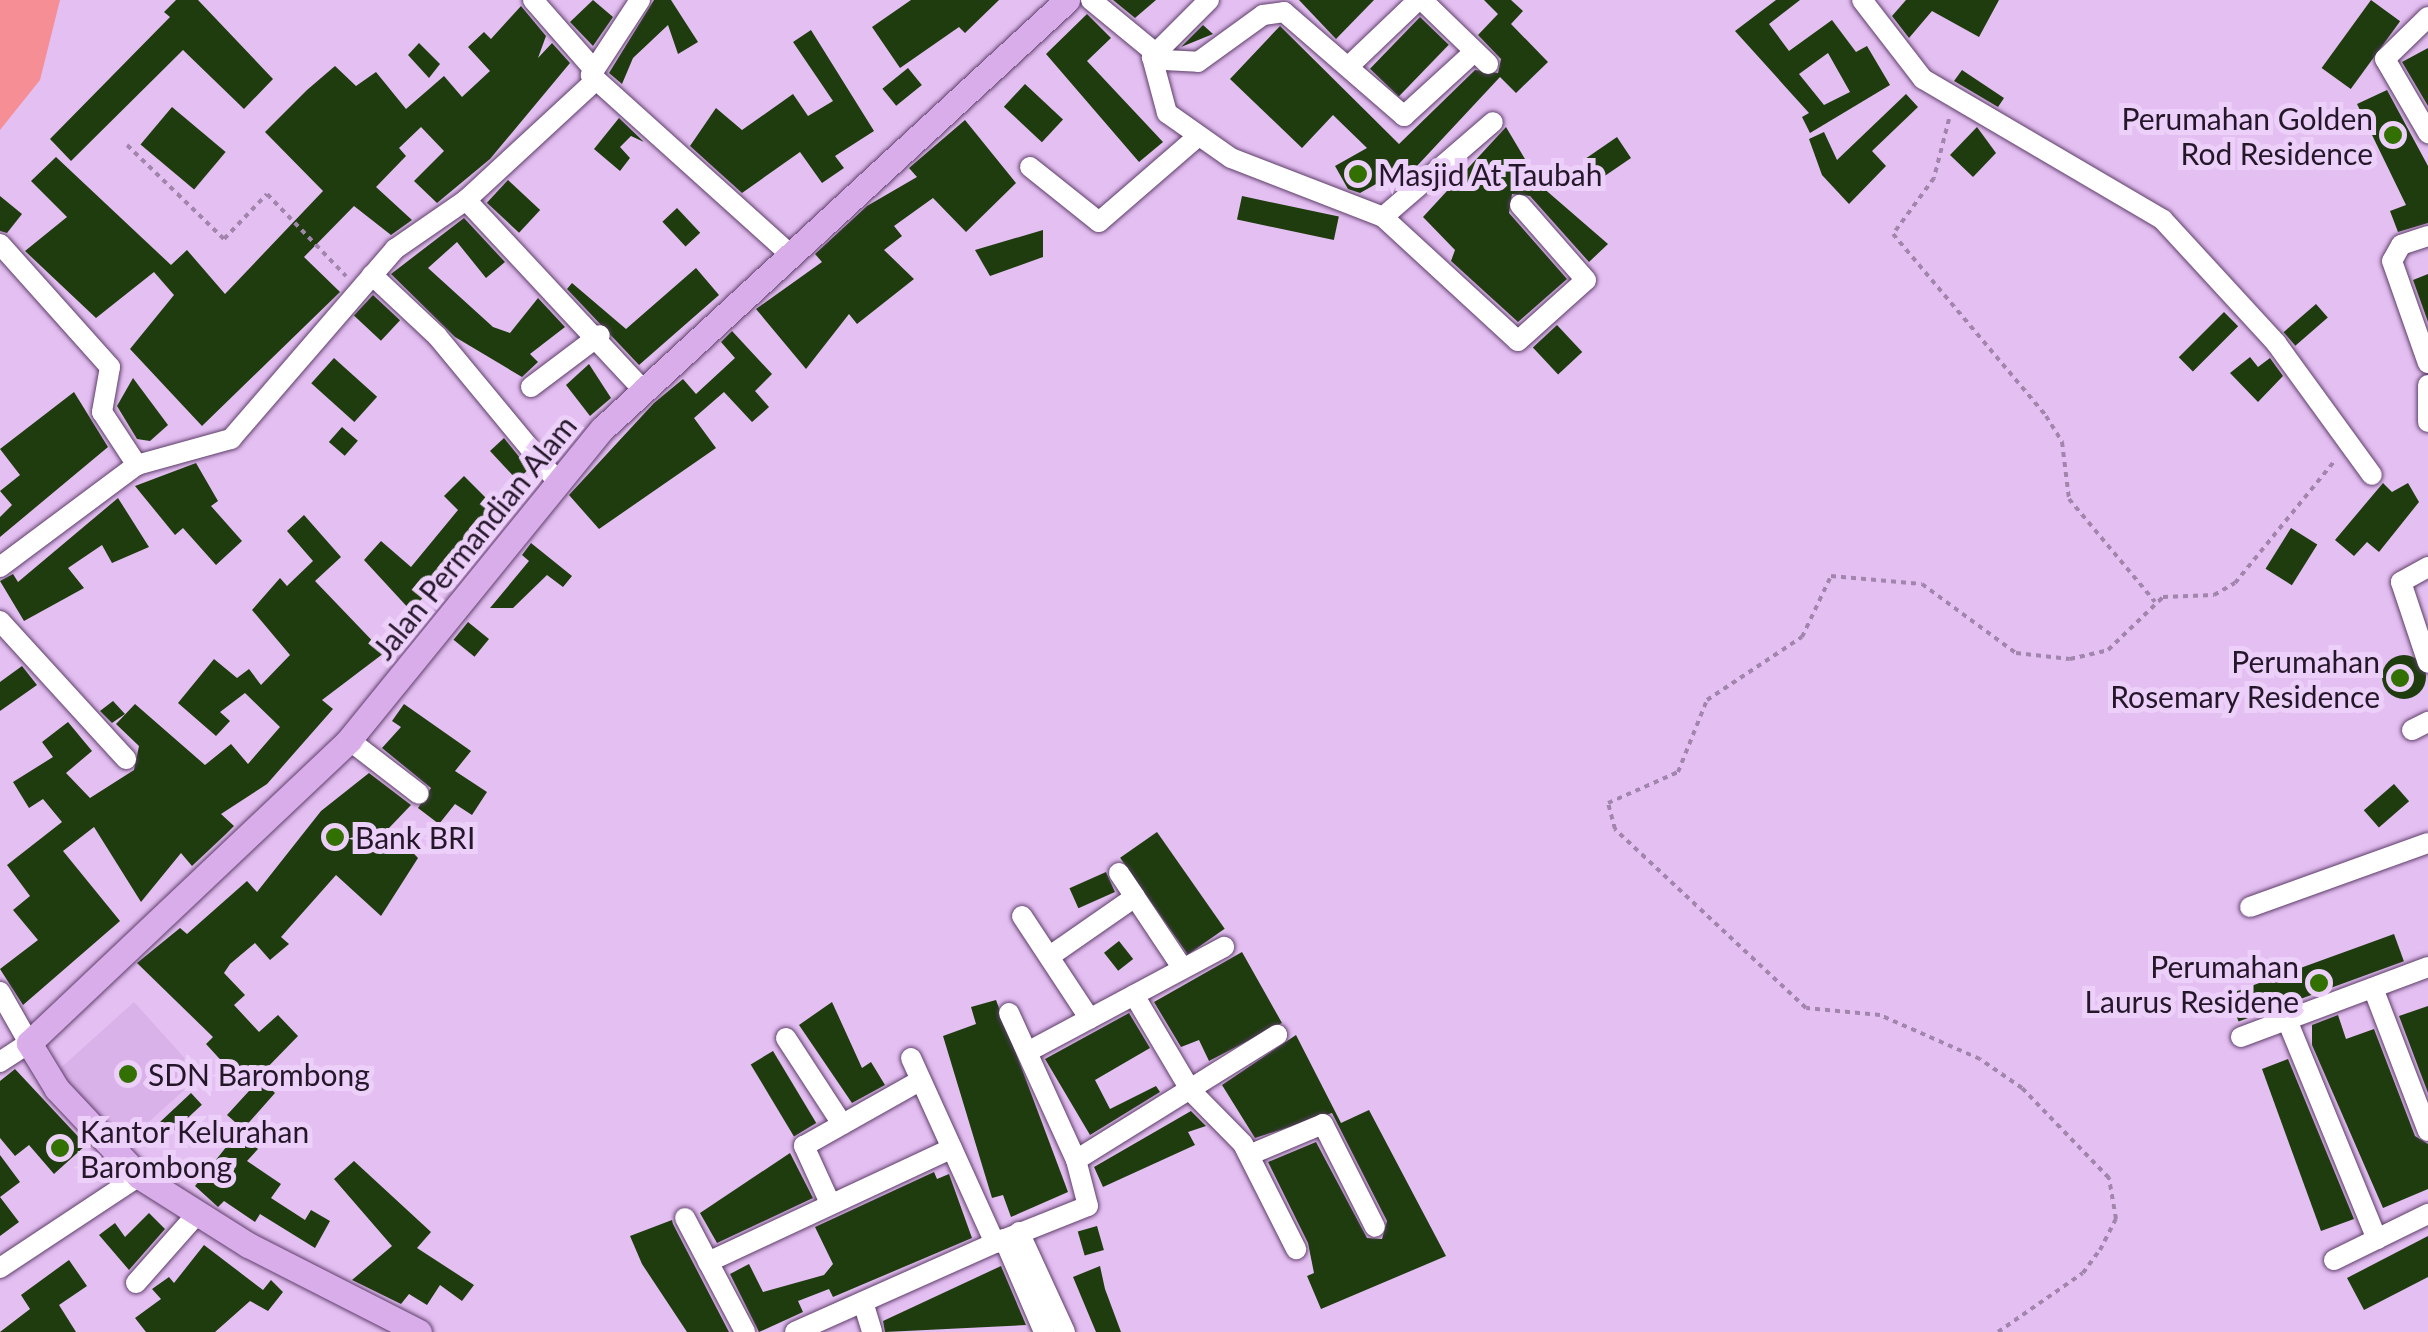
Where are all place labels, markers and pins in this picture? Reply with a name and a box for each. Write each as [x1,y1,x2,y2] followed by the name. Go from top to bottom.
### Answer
[2121,100,2373,170] place label: Perumahan Golden Rod Residence
[2382,124,2404,146] marker: Perumahan Golden Rod Residence
[1378,156,1604,192] place label: Masjid At Taubah
[1347,163,1369,185] marker: Masjid At Taubah
[2110,643,2380,714] place label: Perumahan Rosemary Residence
[2389,667,2411,689] marker: Perumahan Rosemary Residence
[355,819,475,855] place label: Bank BRI
[324,826,346,848] marker: Bank BRI
[2085,948,2299,1018] place label: Perumahan Laurus Residene
[2308,972,2330,994] marker: Perumahan Laurus Residene
[148,1056,370,1092] place label: SDN Barombong
[117,1063,139,1085] marker: SDN Barombong
[80,1113,310,1184] place label: Kantor Kelurahan Barombong
[49,1137,71,1159] marker: Kantor Kelurahan Barombong

